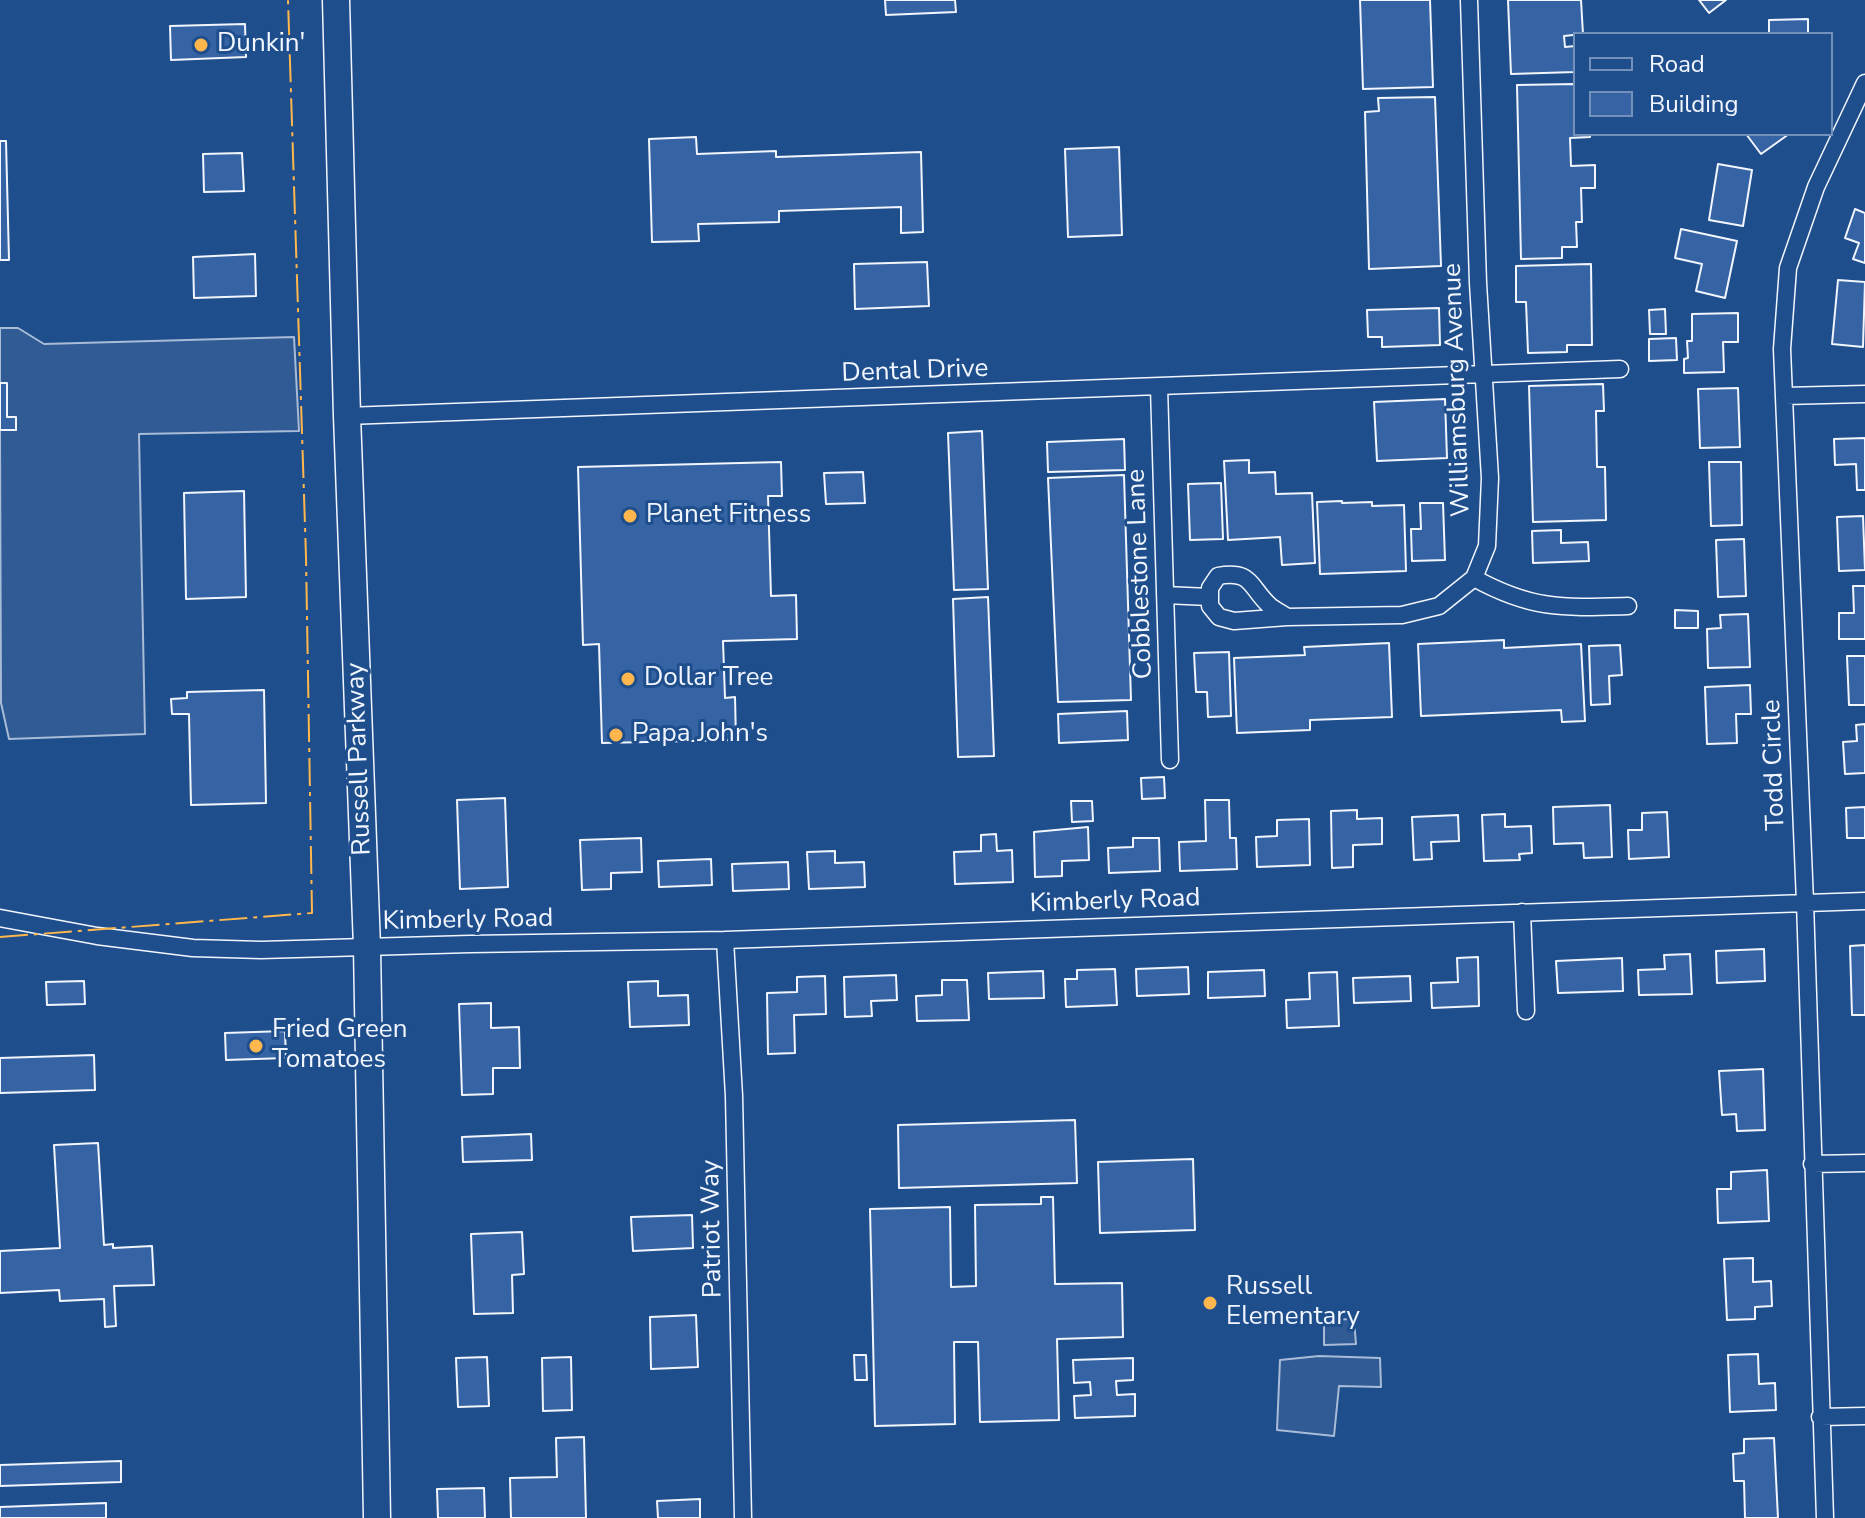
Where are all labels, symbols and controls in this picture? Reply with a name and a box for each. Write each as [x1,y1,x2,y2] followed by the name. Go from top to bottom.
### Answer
[217,29,305,61] place label: Dunkin'
[1573,32,1833,136] legend
[192,36,210,54] marker: Dunkin'
[1649,48,1705,80] text: Road
[1649,88,1739,120] text: Building
[1438,263,1478,517] street label: Williamsburg Avenue
[841,354,989,390] street label: Dental Drive
[1122,468,1160,680] street label: Cobblestone Lane
[646,500,811,532] place label: Planet Fitness
[621,507,639,525] marker: Planet Fitness
[341,662,379,856] street label: Russell Parkway
[644,663,773,695] place label: Dollar Tree
[619,670,637,688] marker: Dollar Tree
[1757,699,1793,831] street label: Todd Circle
[632,719,768,751] place label: Papa John's
[607,726,625,744] marker: Papa John's
[1029,883,1201,921] street label: Kimberly Road
[382,904,554,938] street label: Kimberly Road
[272,1015,407,1076] place label: Fried Green Tomatoes
[247,1037,265,1055] marker: Fried Green Tomatoes
[696,1160,730,1298] street label: Patriot Way
[1226,1272,1360,1334] place label: Russell Elementary
[1201,1294,1219,1312] marker: Russell Elementary

